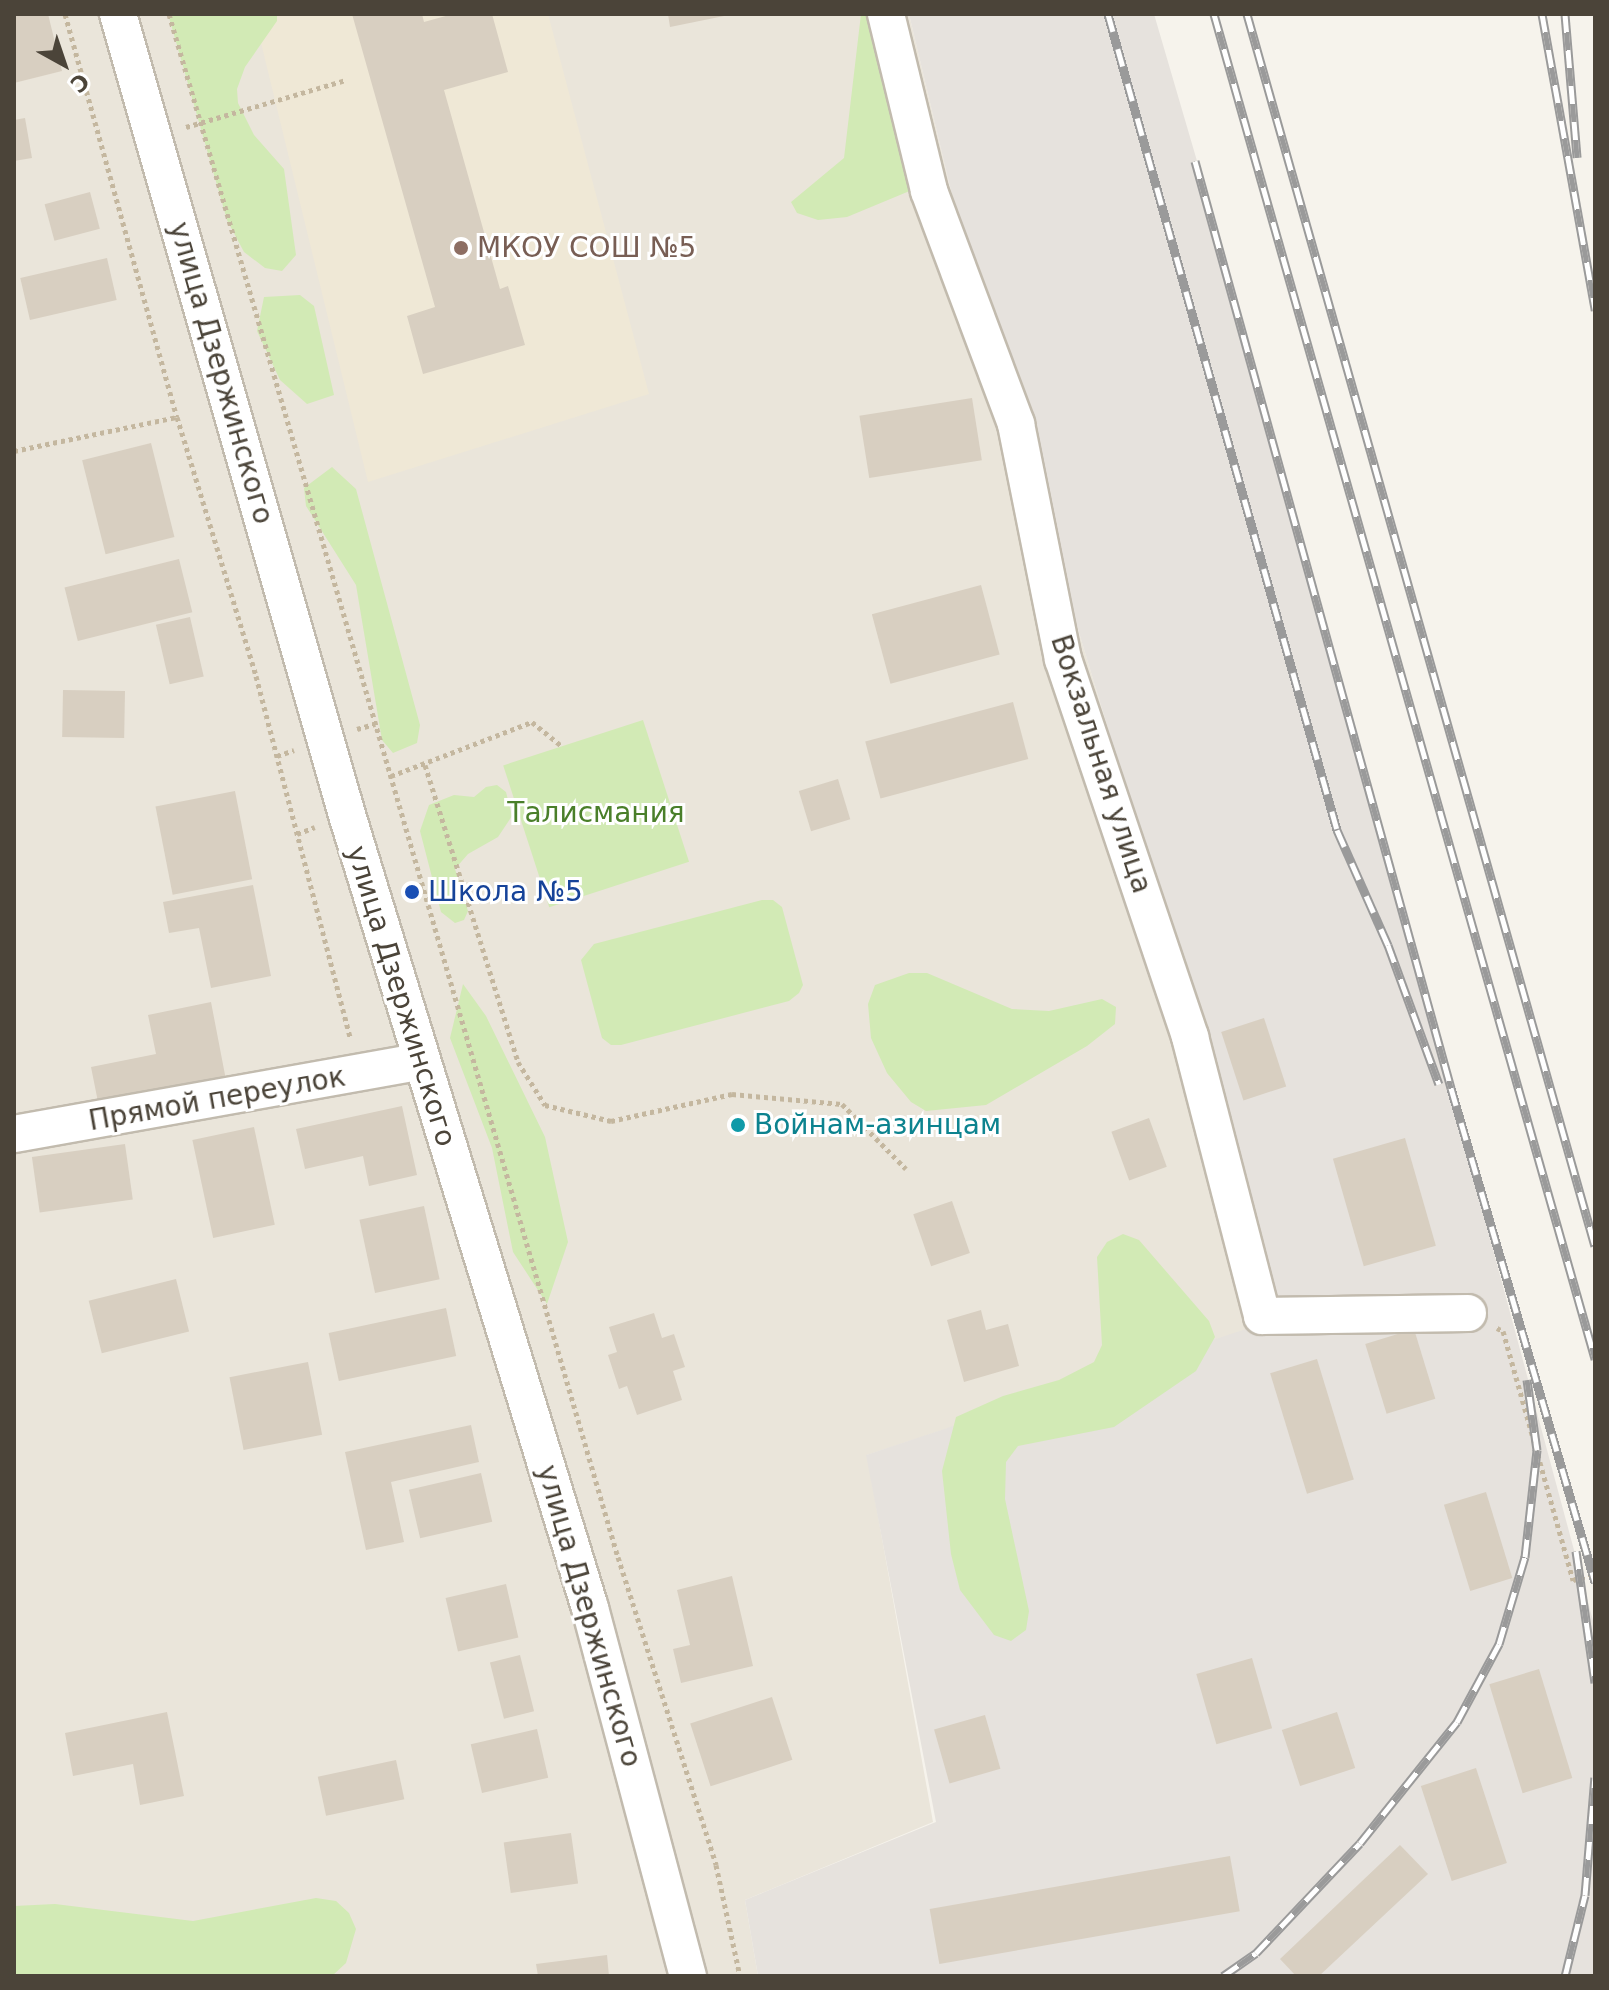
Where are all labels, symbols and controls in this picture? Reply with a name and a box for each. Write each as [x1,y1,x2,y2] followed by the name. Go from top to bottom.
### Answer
[24,24,104,104] north arrow
[66,68,94,98] text: С
[162,218,280,528] street label: улица Дзержинского
[477,231,696,265] place label: МКОУ СОШ №5
[452,239,470,257] marker: МКОУ СОШ №5
[1043,631,1159,897] street label: Вокзальная улица
[507,796,685,830] park label: Талисмания
[339,842,463,1150] street label: улица Дзержинского
[428,875,583,909] place label: Школа №5
[403,883,421,901] marker: Школа №5
[86,1060,348,1138] street label: Прямой переулок
[754,1108,1001,1142] place label: Войнам-азинцам
[729,1116,747,1134] marker: Войнам-азинцам
[530,1461,648,1771] street label: улица Дзержинского

